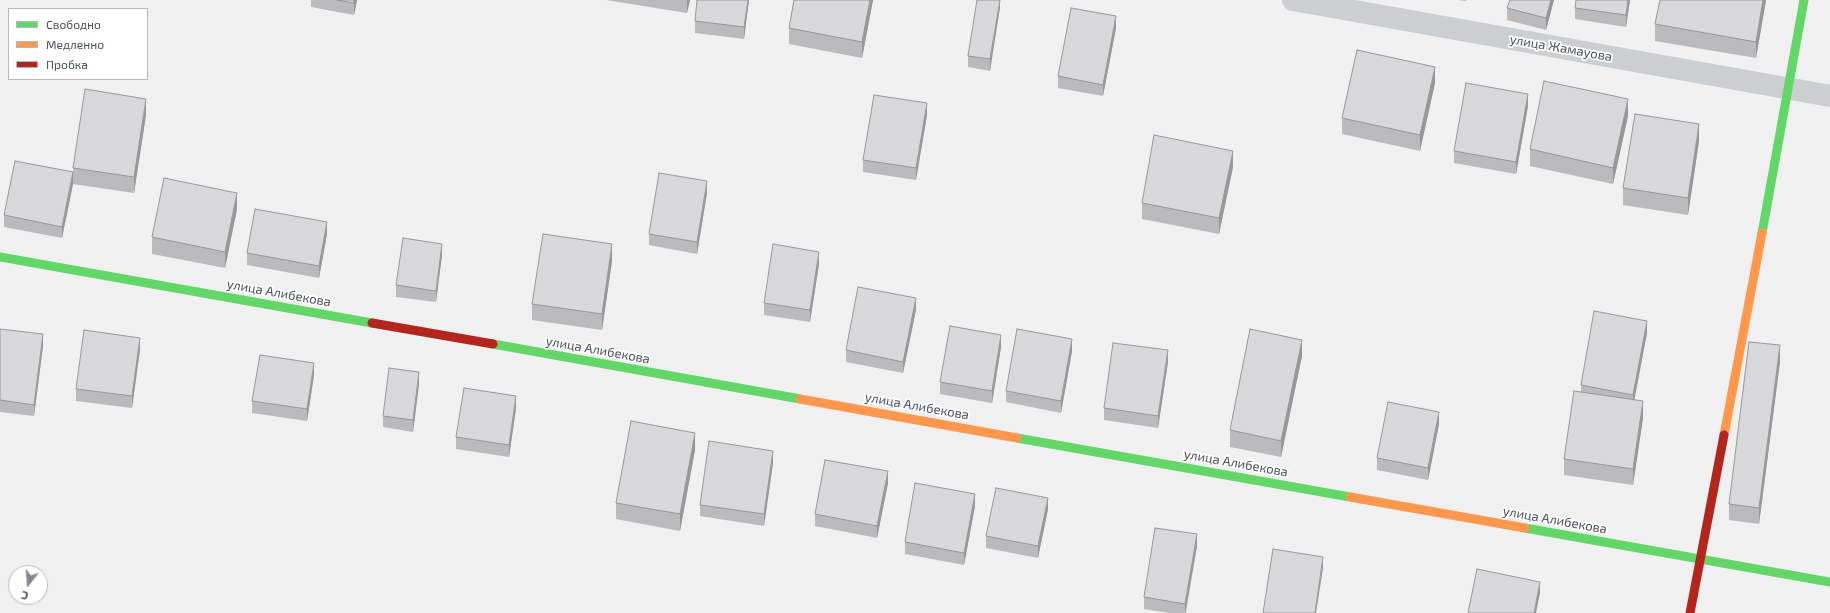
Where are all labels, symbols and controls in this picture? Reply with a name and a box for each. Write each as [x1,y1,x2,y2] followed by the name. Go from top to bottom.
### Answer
[8,8,148,80] legend
[46,17,101,31] text: Свободно
[1509,31,1613,65] street label: улица Жамауова
[46,37,104,51] text: Медленно
[46,57,88,71] text: Пробка
[226,276,332,310] street label: улица Алибекова
[545,333,651,367] street label: улица Алибекова
[864,389,970,423] street label: улица Алибекова
[1183,446,1289,480] street label: улица Алибекова
[1502,503,1608,537] street label: улица Алибекова
[8,565,48,605] north arrow
[20,589,30,603] text: С

